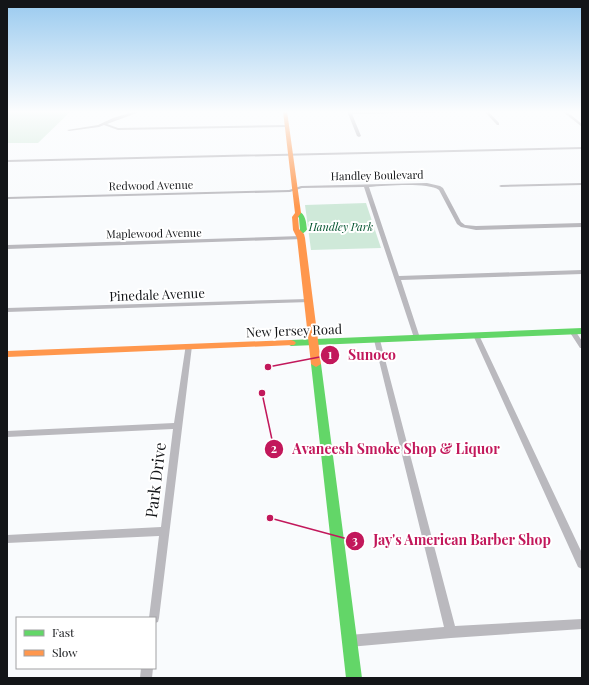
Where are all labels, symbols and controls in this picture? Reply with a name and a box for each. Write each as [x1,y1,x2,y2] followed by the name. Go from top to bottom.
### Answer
[330,167,424,183] street label: Handley Boulevard
[109,177,194,193] street label: Redwood Avenue
[308,219,374,234] park label: Handley Park
[106,225,202,241] street label: Maplewood Avenue
[109,284,206,304] street label: Pinedale Avenue
[246,320,343,340] street label: New Jersey Road
[320,342,404,368] callout: Sunoco
[348,345,396,364] text: Sunoco
[328,346,333,362] text: 1
[264,436,507,462] callout: Avaneesh Smoke Shop & Liquor
[291,439,500,458] text: Avaneesh Smoke Shop & Liquor
[271,440,277,456] text: 2
[140,441,170,519] street label: Park Drive
[345,528,559,554] callout: Jay's American Barber Shop
[372,530,551,549] text: Jay's American Barber Shop
[352,532,358,548] text: 3
[16,617,156,669] legend
[52,624,75,640] text: Fast
[52,644,78,660] text: Slow

